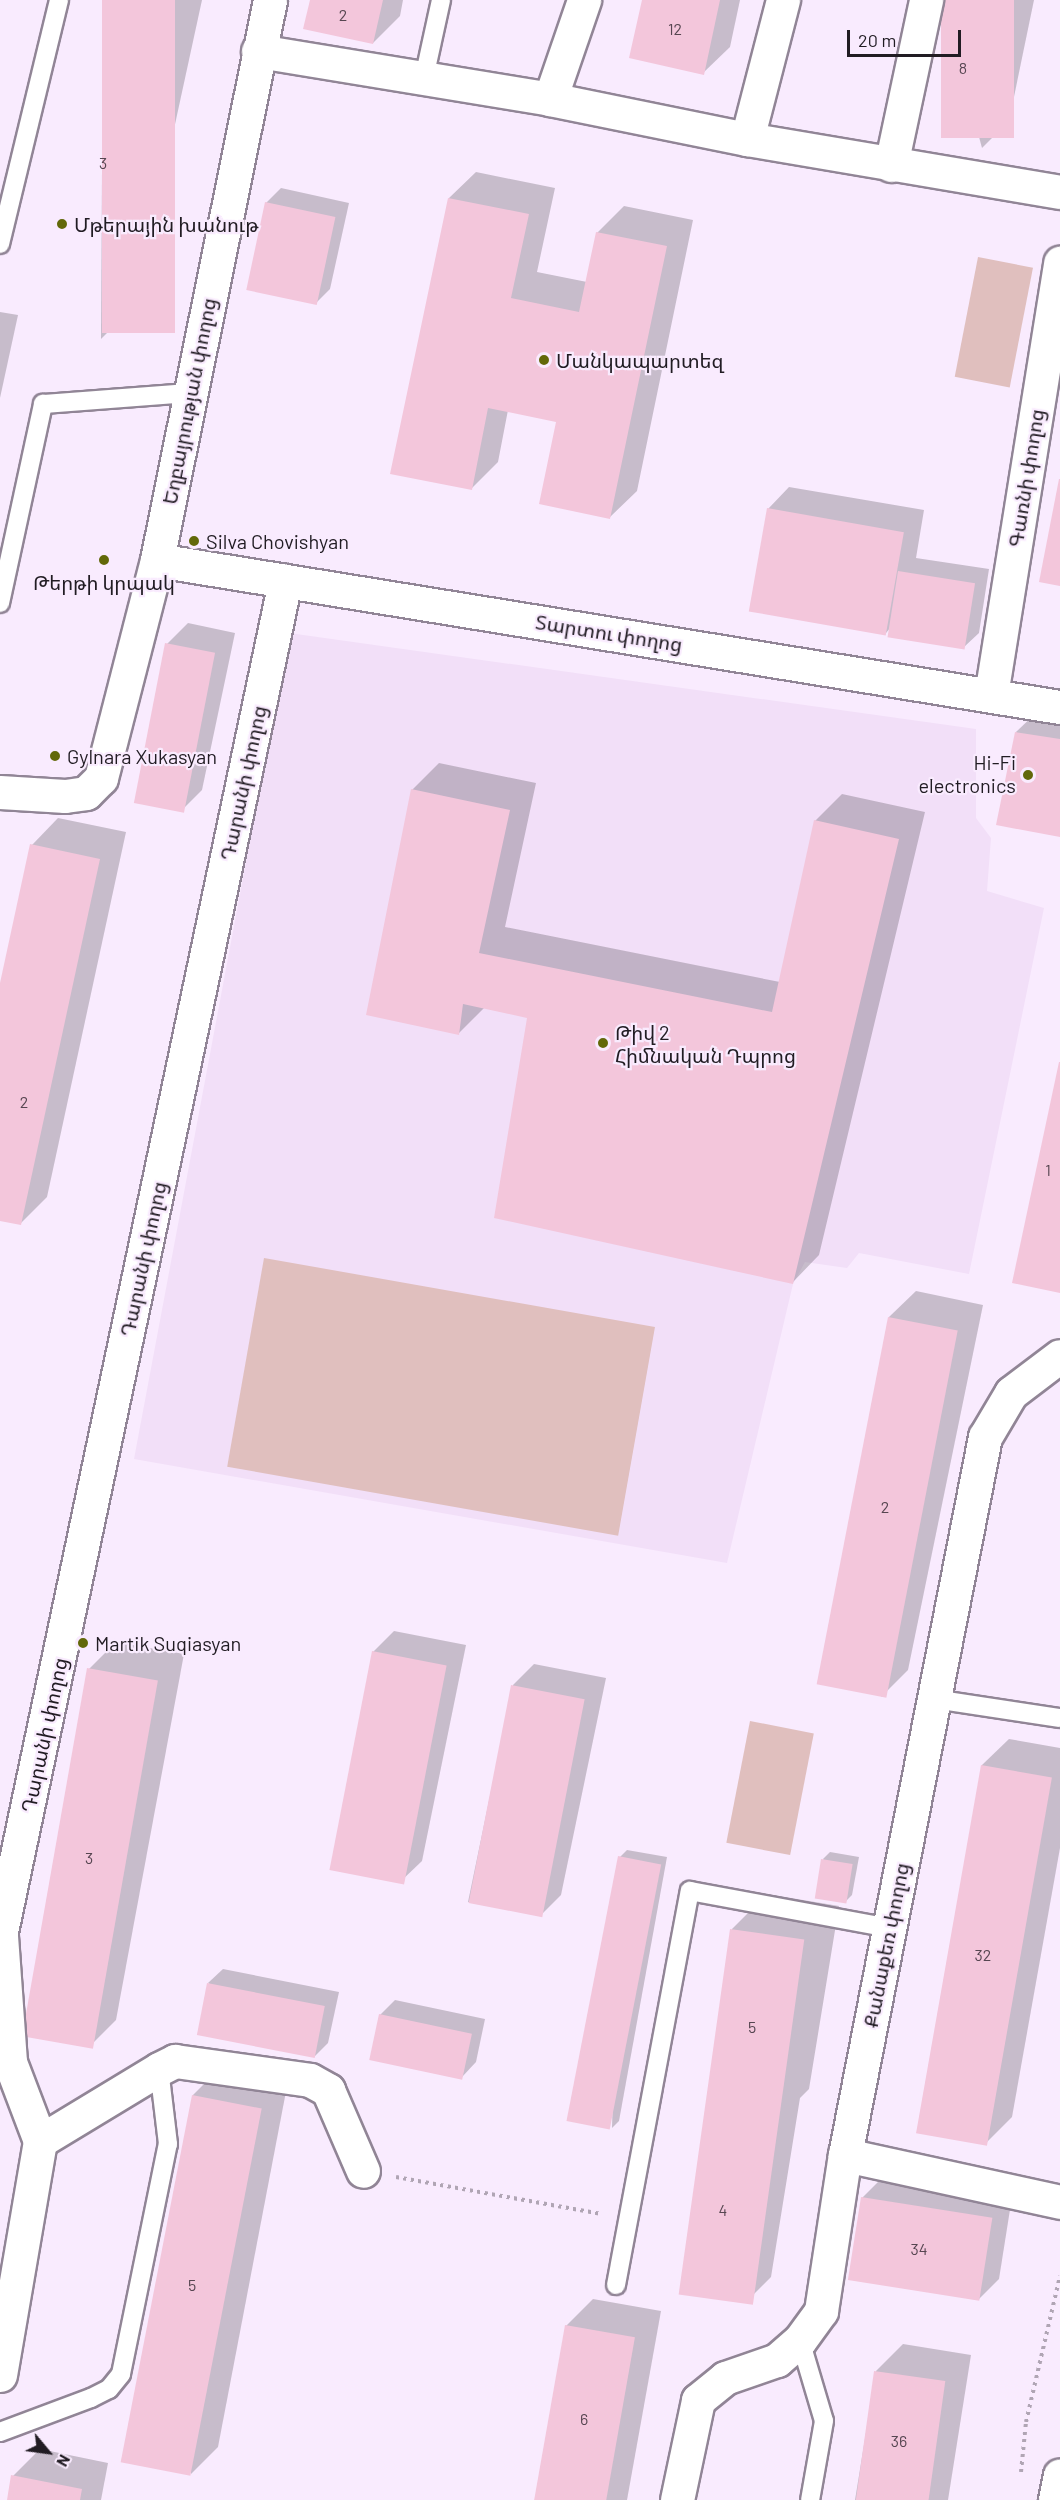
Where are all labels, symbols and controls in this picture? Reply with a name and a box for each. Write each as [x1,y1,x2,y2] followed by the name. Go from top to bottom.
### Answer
[339,5,347,25] house number: 2
[850,18,964,56] scale bar
[668,19,682,39] house number: 12
[858,29,896,51] text: 20 m
[959,58,967,78] house number: 8
[99,153,107,173] house number: 3
[74,212,259,236] place label: Մթերային խանութ
[55,217,69,231] marker: Մթերային խանութ
[157,296,221,506] street label: Եղբայրության փողոց
[556,348,723,372] place label: Մանկապարտեզ
[537,353,551,367] marker: Մանկապարտեզ
[1003,407,1049,549] street label: Գառնի փողոց
[206,529,349,553] place label: Silva Chovishyan
[187,534,201,548] marker: Silva Chovishyan
[97,553,111,567] marker: Թերթի կրպակ
[33,570,175,594] place label: Թերթի կրպակ
[534,610,684,656] street label: Տարտու փողոց
[215,703,271,863] street label: Դարանի փողոց
[67,744,217,768] place label: Gylnara Xukasyan
[48,749,62,763] marker: Gylnara Xukasyan
[918,751,1016,798] place label: Hi-Fi electronics
[1021,768,1035,782] marker: Hi-Fi electronics
[615,1020,796,1067] place label: Թիվ 2 Հիմնական Դպրոց
[596,1036,610,1050] marker: Թիվ 2 Հիմնական Դպրոց
[20,1092,28,1112] house number: 2
[1045,1160,1051,1180] house number: 1
[115,1179,171,1339] street label: Դարանի փողոց
[881,1497,889,1517] house number: 2
[95,1631,241,1655] place label: Martik Suqiasyan
[76,1636,90,1650] marker: Martik Suqiasyan
[16,1655,72,1815] street label: Դարանի փողոց
[85,1848,93,1868] house number: 3
[858,1861,914,2029] street label: Քանաքեռ փողոց
[975,1945,991,1965] house number: 32
[748,2017,756,2037] house number: 5
[719,2200,727,2220] house number: 4
[910,2239,928,2259] house number: 34
[188,2275,196,2295] house number: 5
[580,2409,588,2429] house number: 6
[18,2422,78,2482] north arrow
[891,2431,907,2451] house number: 36
[53,2452,75,2470] text: N

